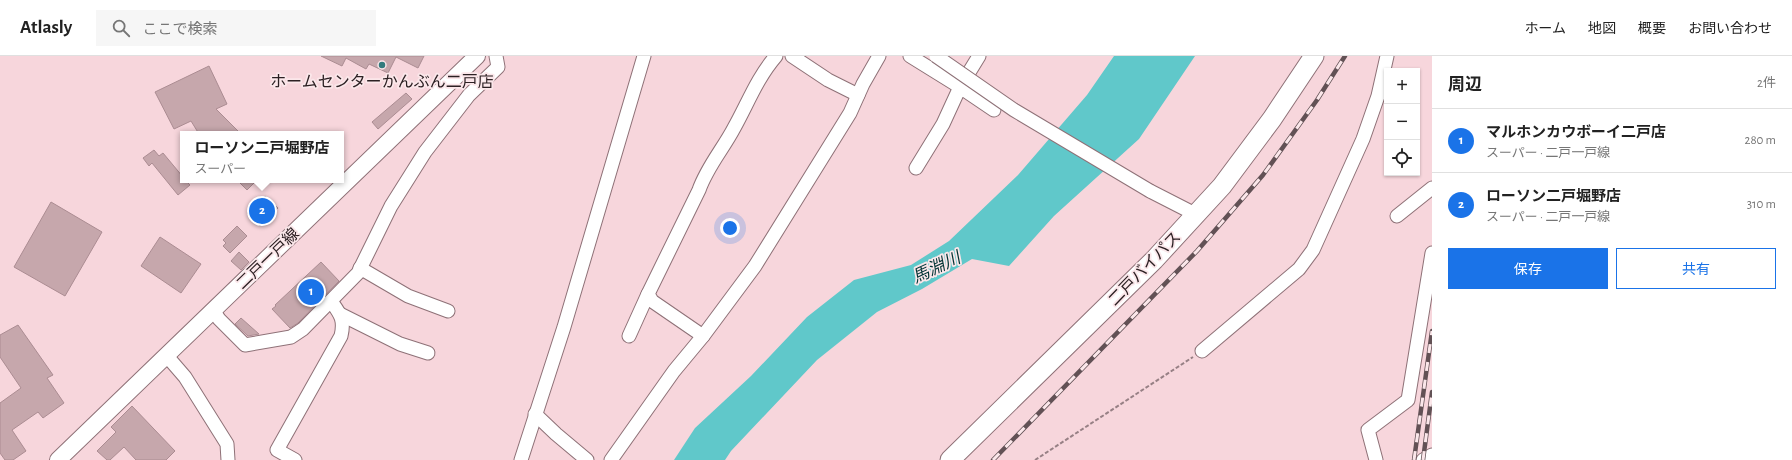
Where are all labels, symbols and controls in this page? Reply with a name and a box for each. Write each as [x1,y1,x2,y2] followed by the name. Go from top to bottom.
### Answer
[96,10,376,46] search box
[110,17,132,39] icon: search
[20,18,72,37] text: Atlasly
[142,22,217,37] text: ここで検索
[1524,22,1566,36] text: ホーム
[1588,22,1616,36] text: 地図
[1638,22,1666,36] text: 概要
[1688,22,1772,36] text: お問い合わせ
[377,60,387,70] marker: ホームセンターかんぶん二戸店
[1384,68,1420,176] map controls
[1384,68,1420,104] button: +
[270,73,494,90] place label: ホームセンターかんぶん二戸店
[1448,76,1482,93] text: 周辺
[1757,77,1776,90] text: 2件
[1384,104,1420,140] button: −
[1486,125,1666,140] text: マルホンカウボーイ二戸店
[180,131,344,183] popup
[1459,134,1463,147] text: 1
[1745,134,1776,147] text: 280 m
[1384,140,1420,176] button: locate
[194,141,330,156] text: ローソン二戸堀野店
[1486,147,1610,160] text: スーパー · 二戸一戸線
[194,163,246,176] text: スーパー
[1486,189,1621,204] text: ローソン二戸堀野店
[249,196,275,226] pin: 2
[1458,198,1464,211] text: 2
[1747,198,1776,211] text: 310 m
[1486,211,1610,224] text: スーパー · 二戸一戸線
[720,218,740,238] your location
[233,224,302,292] street label: 二戸一戸線
[1105,228,1184,309] street label: 二戸バイパス
[909,247,965,286] water label: 馬淵川
[1448,248,1608,289] button: 保存
[1616,248,1776,289] button: 共有
[298,277,324,307] pin: 1

